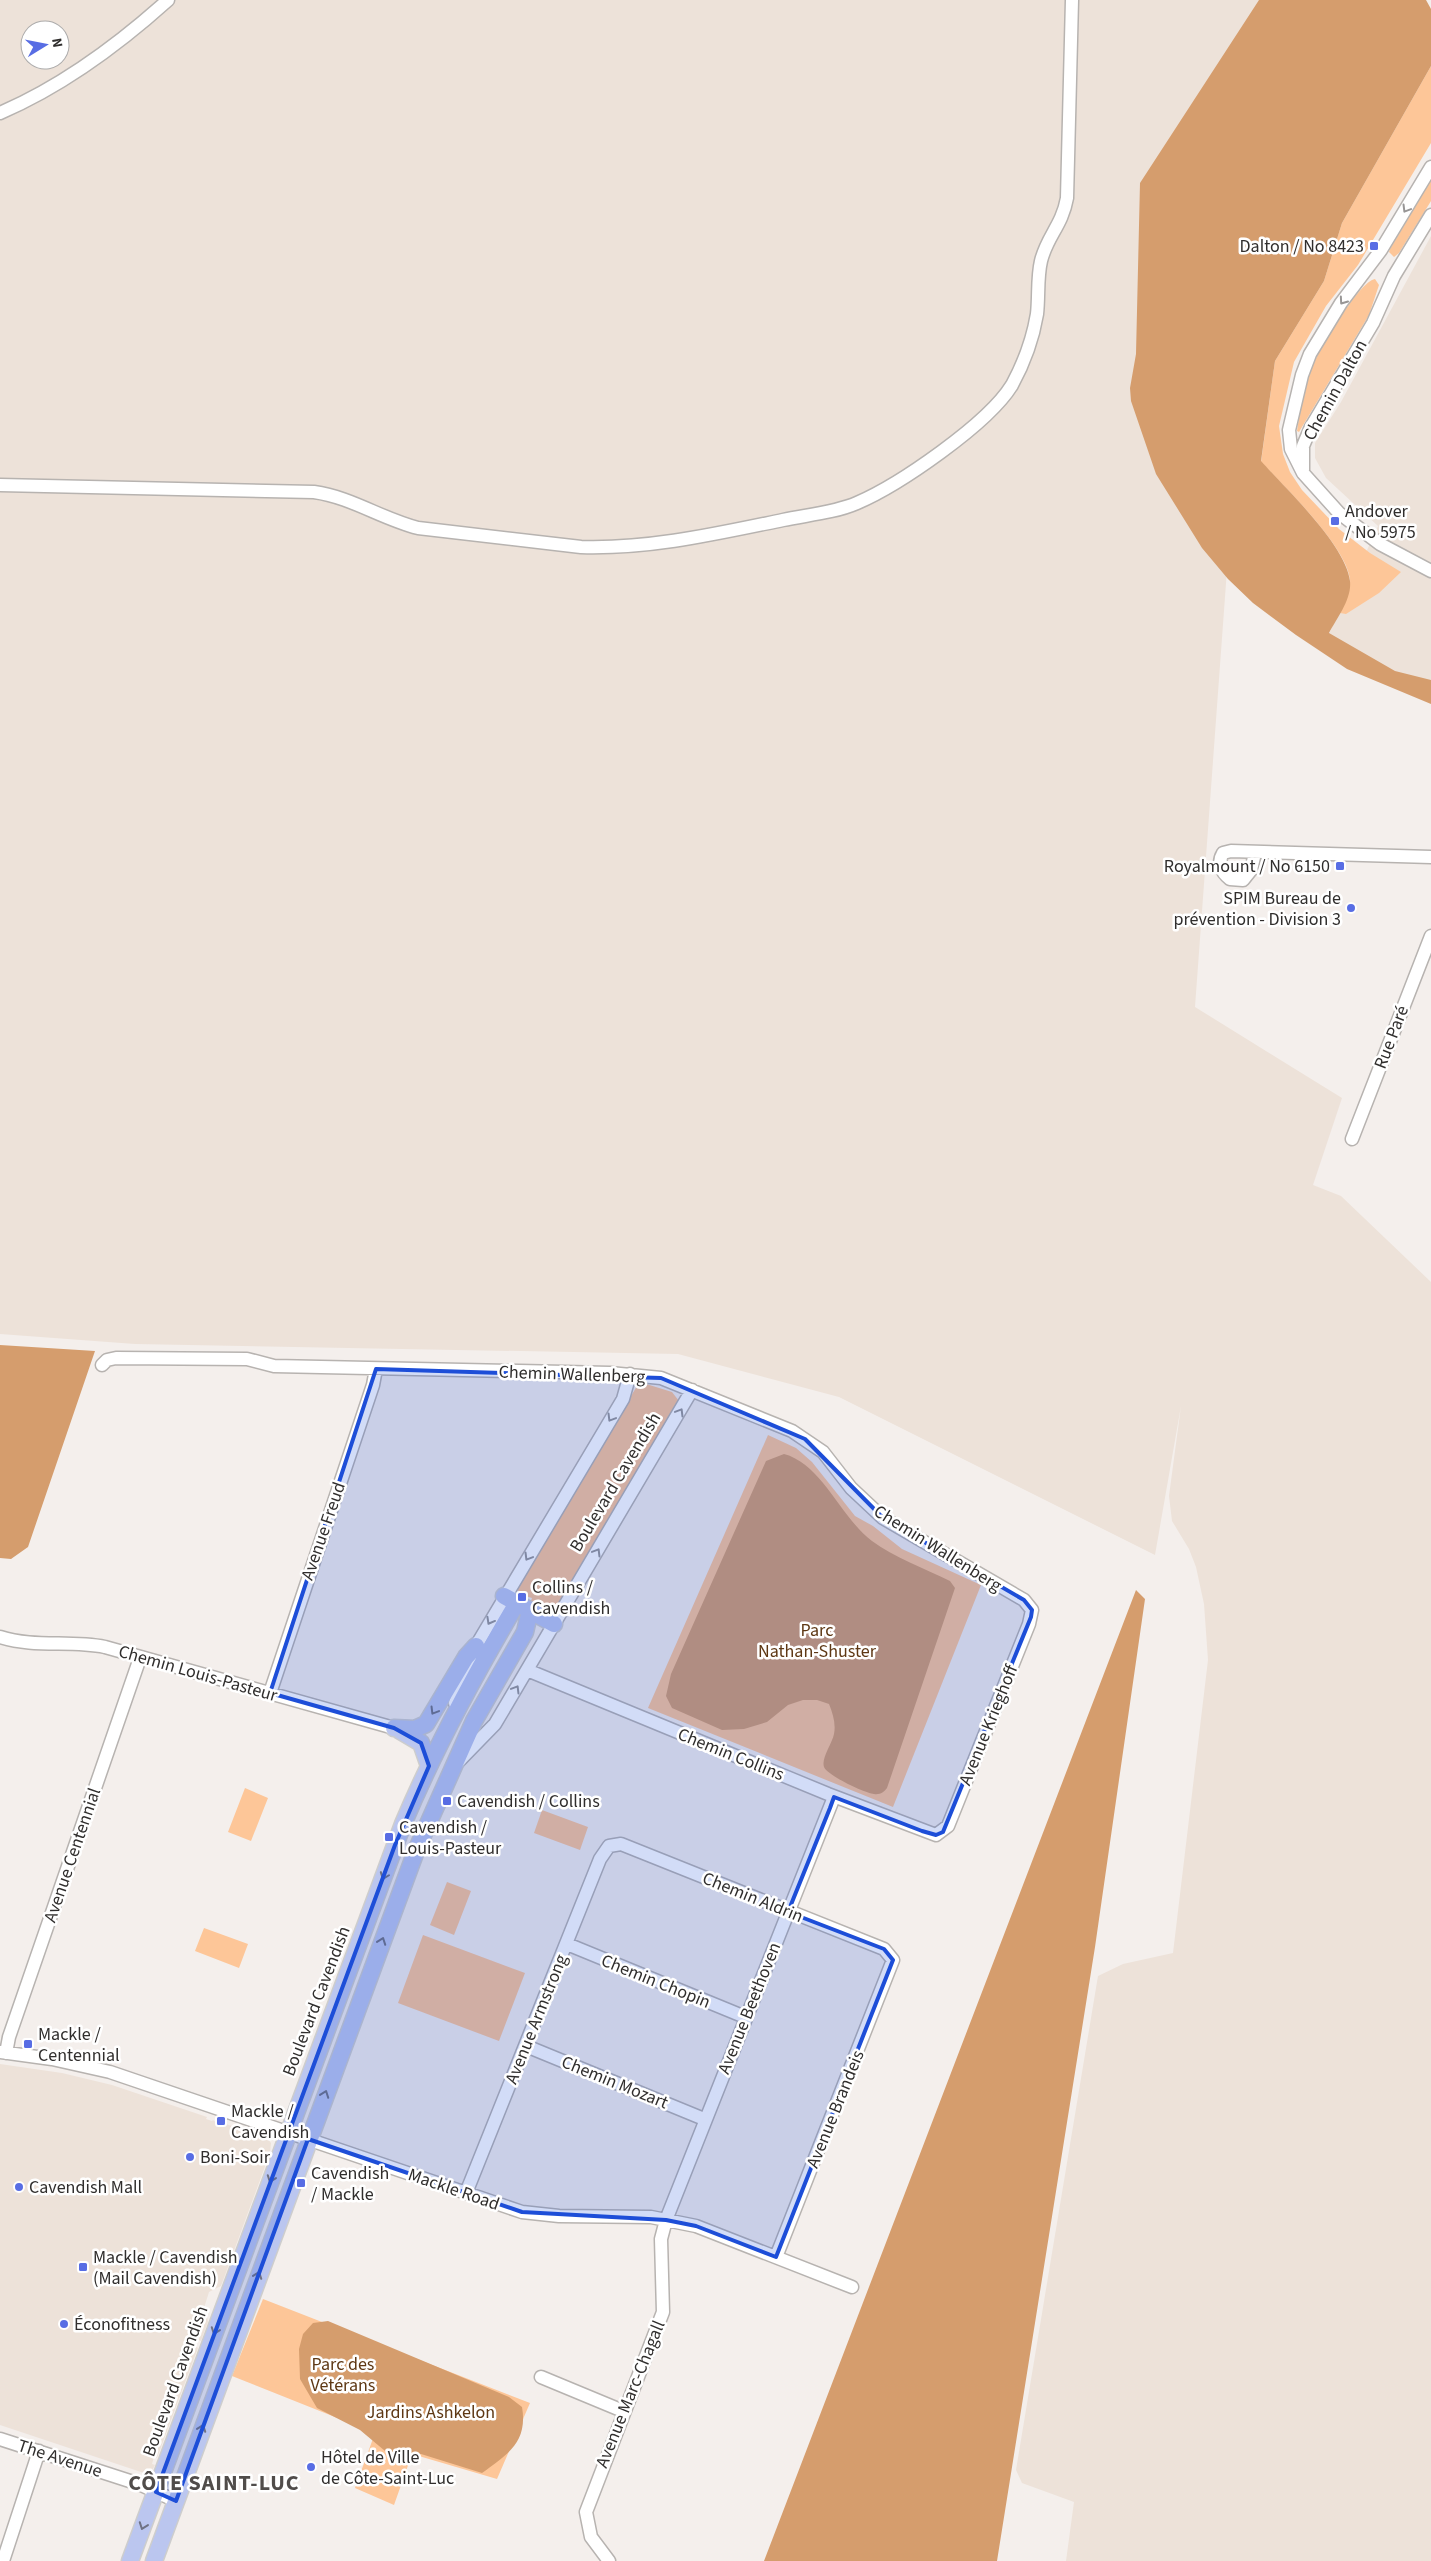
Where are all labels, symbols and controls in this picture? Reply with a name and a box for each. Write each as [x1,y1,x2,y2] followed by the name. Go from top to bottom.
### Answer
[20,20,70,70] north arrow
[46,37,67,49] text: N
[1402,203,1412,212] one-way arrow
[1240,234,1364,259] place label: Dalton / No 8423
[1368,240,1380,252] marker: Dalton / No 8423
[1340,295,1349,305] one-way arrow
[1297,335,1374,445] street label: Chemin Dalton
[1345,499,1416,545] place label: Andover / No 5975
[1329,515,1341,527] marker: Andover / No 5975
[1164,854,1330,879] place label: Royalmount / No 6150
[1334,860,1346,872] marker: Royalmount / No 6150
[1173,886,1341,932] place label: SPIM Bureau de prévention - Division 3
[1345,902,1357,914] marker: SPIM Bureau de prévention - Division 3
[1368,1002,1415,1072] street label: Rue Paré
[498,1359,646,1390] street label: Chemin Wallenberg
[564,1408,667,1557] street label: Boulevard Cavendish
[674,1409,684,1418] one-way arrow
[608,1413,618,1422] one-way arrow
[295,1479,352,1584] street label: Avenue Freud
[869,1499,1007,1598] street label: Chemin Wallenberg
[591,1548,601,1557] one-way arrow
[524,1552,534,1561] one-way arrow
[532,1575,610,1621] place label: Collins / Cavendish
[516,1591,528,1603] marker: Collins / Cavendish
[487,1615,497,1624] one-way arrow
[758,1618,877,1664] park label: Parc Nathan-Shuster
[116,1639,281,1708] street label: Chemin Louis-Pasteur
[953,1661,1024,1789] street label: Avenue Krieghoff
[509,1686,519,1695] one-way arrow
[431,1706,441,1715] one-way arrow
[674,1722,788,1787] street label: Chemin Collins
[38,1785,107,1926] street label: Avenue Centennial
[457,1789,600,1814] place label: Cavendish / Collins
[441,1795,453,1807] marker: Cavendish / Collins
[399,1815,502,1861] place label: Cavendish / Louis-Pasteur
[383,1831,395,1843] marker: Cavendish / Louis-Pasteur
[699,1866,807,1929] street label: Chemin Aldrin
[380,1872,390,1880] one-way arrow
[276,1923,357,2080] street label: Boulevard Cavendish
[376,1938,386,1946] one-way arrow
[712,1939,787,2078] street label: Avenue Beethoven
[597,1948,714,2015] street label: Chemin Chopin
[499,1951,574,2088] street label: Avenue Armstrong
[38,2022,120,2068] place label: Mackle / Centennial
[22,2038,34,2050] marker: Mackle / Centennial
[800,2046,871,2172] street label: Avenue Brandeis
[558,2050,672,2115] street label: Chemin Mozart
[319,2090,329,2099] one-way arrow
[231,2099,309,2145] place label: Mackle / Cavendish
[215,2115,227,2127] marker: Mackle / Cavendish
[200,2145,271,2170] place label: Boni-Soir
[184,2151,196,2163] marker: Boni-Soir
[311,2161,389,2207] place label: Cavendish / Mackle
[405,2162,503,2217] street label: Mackle Road
[267,2174,277,2182] one-way arrow
[29,2175,142,2200] place label: Cavendish Mall
[295,2177,307,2189] marker: Cavendish / Mackle
[13,2181,25,2193] marker: Cavendish Mall
[93,2245,238,2291] place label: Mackle / Cavendish (Mail Cavendish)
[77,2261,89,2273] marker: Mackle / Cavendish (Mail Cavendish)
[252,2271,262,2280] one-way arrow
[137,2302,214,2460] street label: Boulevard Cavendish
[74,2312,170,2337] place label: Éconofitness
[589,2317,671,2472] street label: Avenue Marc-Chagall
[58,2318,70,2330] marker: Éconofitness
[211,2326,221,2335] one-way arrow
[311,2352,375,2398] park label: Parc des Vétérans
[367,2400,495,2425] park label: Jardins Ashkelon
[196,2424,206,2432] one-way arrow
[14,2433,105,2484] street label: The Avenue
[321,2445,454,2491] place label: Hôtel de Ville de Côte-Saint-Luc
[305,2461,317,2473] marker: Hôtel de Ville de Côte-Saint-Luc
[128,2467,300,2499] district label: CÔTE SAINT-LUC
[139,2522,149,2530] one-way arrow

